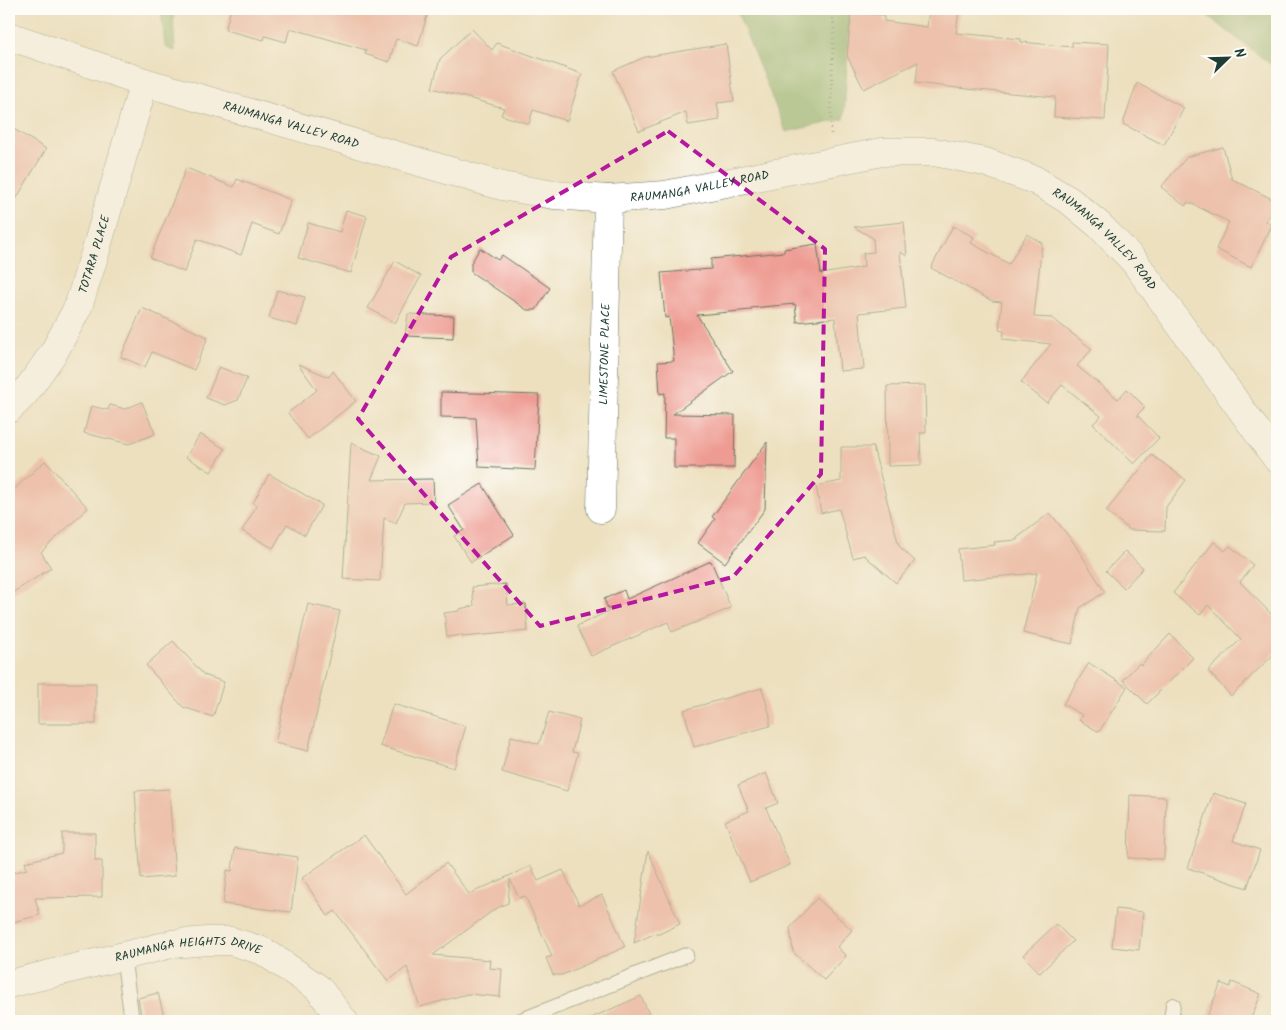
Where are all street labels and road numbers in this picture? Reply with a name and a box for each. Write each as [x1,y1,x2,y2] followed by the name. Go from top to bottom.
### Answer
[221,96,362,154] street label: RAUMANGA VALLEY ROAD
[630,165,771,207] street label: RAUMANGA VALLEY ROAD
[1049,183,1162,294] street label: RAUMANGA VALLEY ROAD
[73,212,115,296] street label: TOTARA PLACE
[594,302,615,405] street label: LIMESTONE PLACE
[113,932,265,967] street label: RAUMANGA HEIGHTS DRIVE

